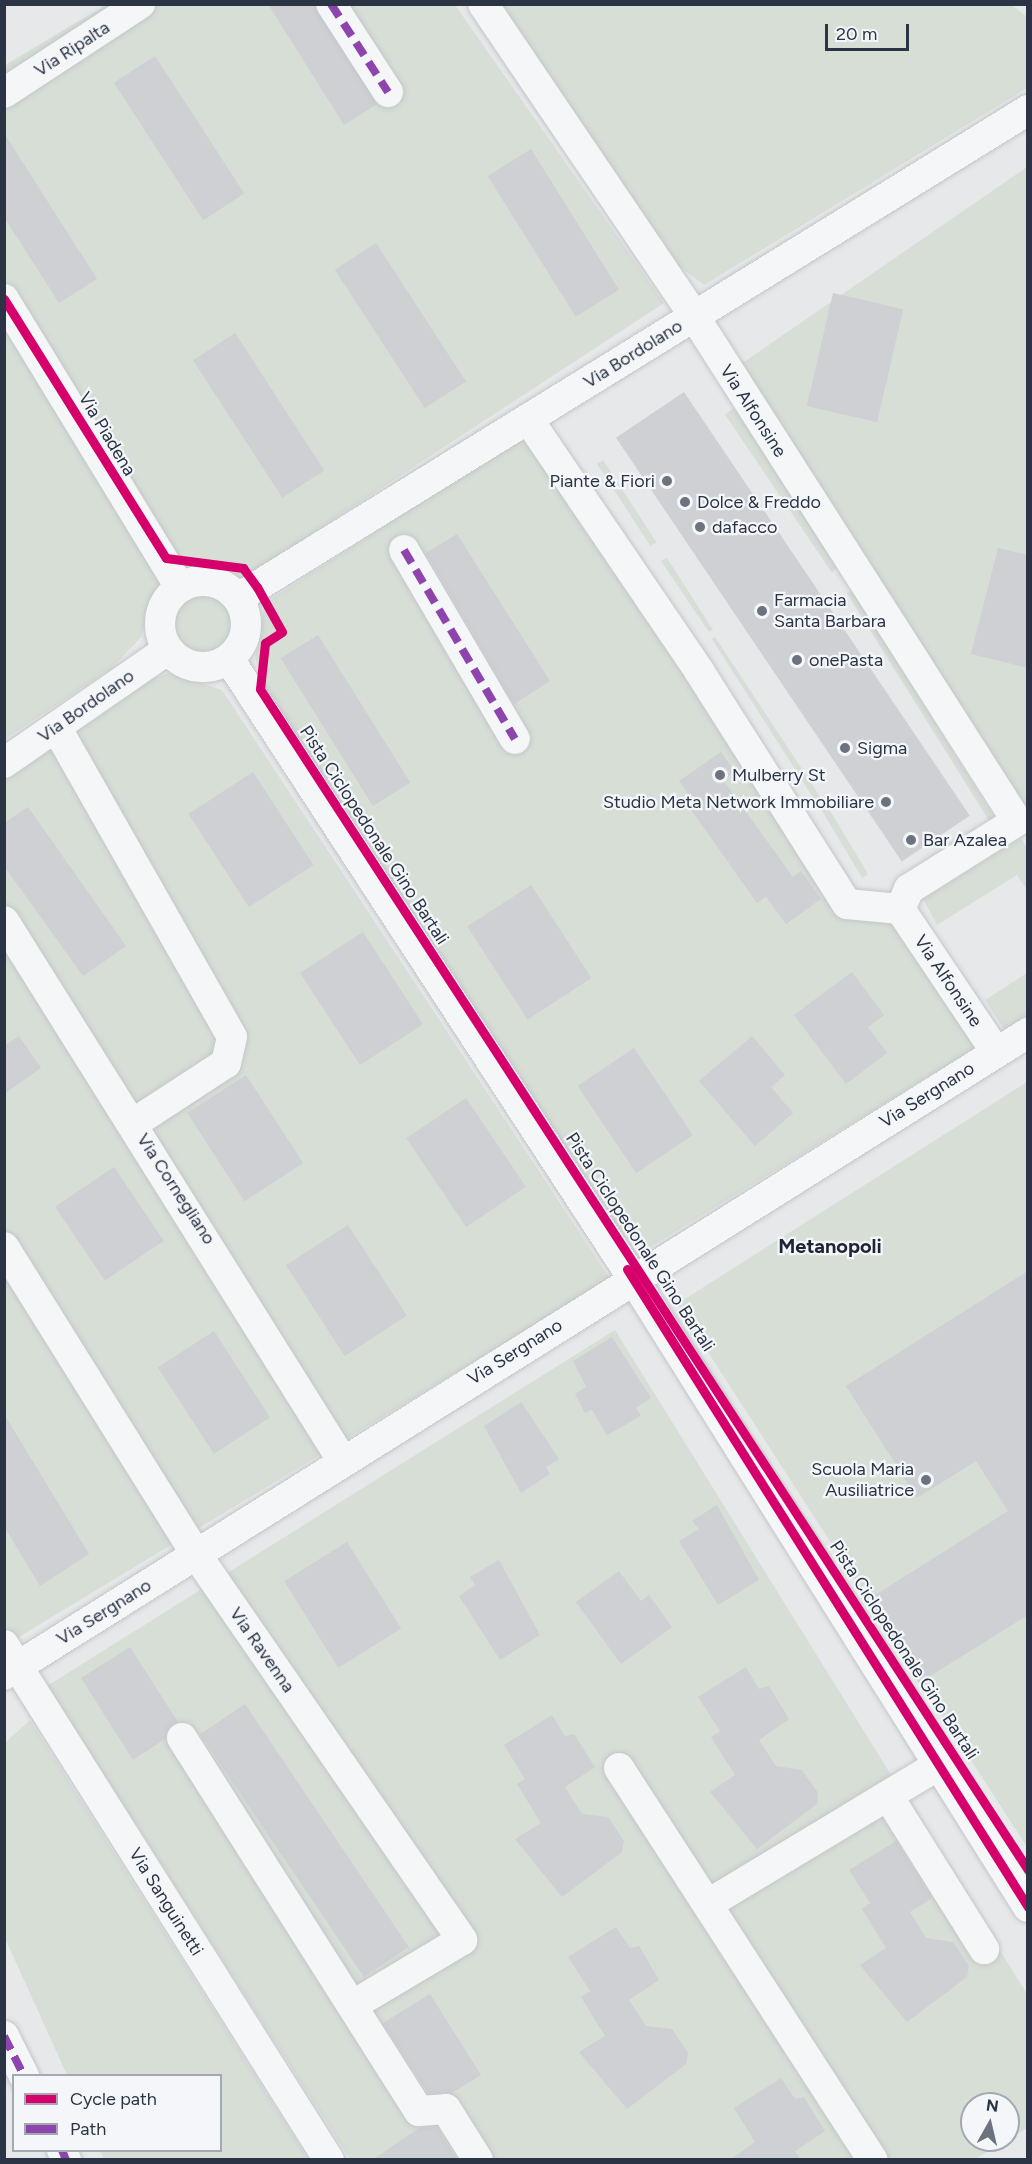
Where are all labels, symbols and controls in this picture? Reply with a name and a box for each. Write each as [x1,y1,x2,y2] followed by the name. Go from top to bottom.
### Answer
[828,12,912,50] scale bar
[30,17,114,81] street label: Via Ripalta
[836,23,877,45] text: 20 m
[580,315,686,393] street label: Via Bordolano
[715,361,791,461] street label: Via Alfonsine
[74,388,140,480] street label: Via Piadena
[549,470,655,492] place label: Piante & Fiori
[660,474,674,488] marker: Piante & Fiori
[697,491,821,513] place label: Dolce & Freddo
[678,495,692,509] marker: Dolce & Freddo
[712,516,777,538] place label: dafacco
[693,520,707,534] marker: dafacco
[774,590,886,632] place label: Farmacia Santa Barbara
[755,604,769,618] marker: Farmacia Santa Barbara
[809,649,883,671] place label: onePasta
[790,653,804,667] marker: onePasta
[34,665,138,747] street label: Via Bordolano
[295,721,453,949] street label: Pista Ciclopedonale Gino Bartali
[857,737,907,759] place label: Sigma
[838,741,852,755] marker: Sigma
[732,764,826,786] place label: Mulberry St
[713,768,727,782] marker: Mulberry St
[603,791,874,813] place label: Studio Meta Network Immobiliare
[879,795,893,809] marker: Studio Meta Network Immobiliare
[923,829,1007,851] place label: Bar Azalea
[904,833,918,847] marker: Bar Azalea
[909,931,987,1031] street label: Via Alfonsine
[876,1057,978,1133] street label: Via Sergnano
[561,1128,719,1356] street label: Pista Ciclopedonale Gino Bartali
[132,1129,220,1249] street label: Via Cornegliano
[778,1234,882,1258] district label: Metanopoli
[464,1314,566,1390] street label: Via Sergnano
[811,1459,914,1502] place label: Scuola Maria Ausiliatrice
[919,1473,933,1487] marker: Scuola Maria Ausiliatrice
[825,1536,983,1764] street label: Pista Ciclopedonale Gino Bartali
[53,1574,155,1650] street label: Via Sergnano
[225,1603,299,1697] street label: Via Ravenna
[124,1844,208,1960] street label: Via Sanguinetti
[12,2074,222,2152] legend
[70,2088,157,2110] text: Cycle path
[960,2092,1020,2152] north arrow
[985,2095,1000,2116] text: N
[70,2118,106,2140] text: Path

